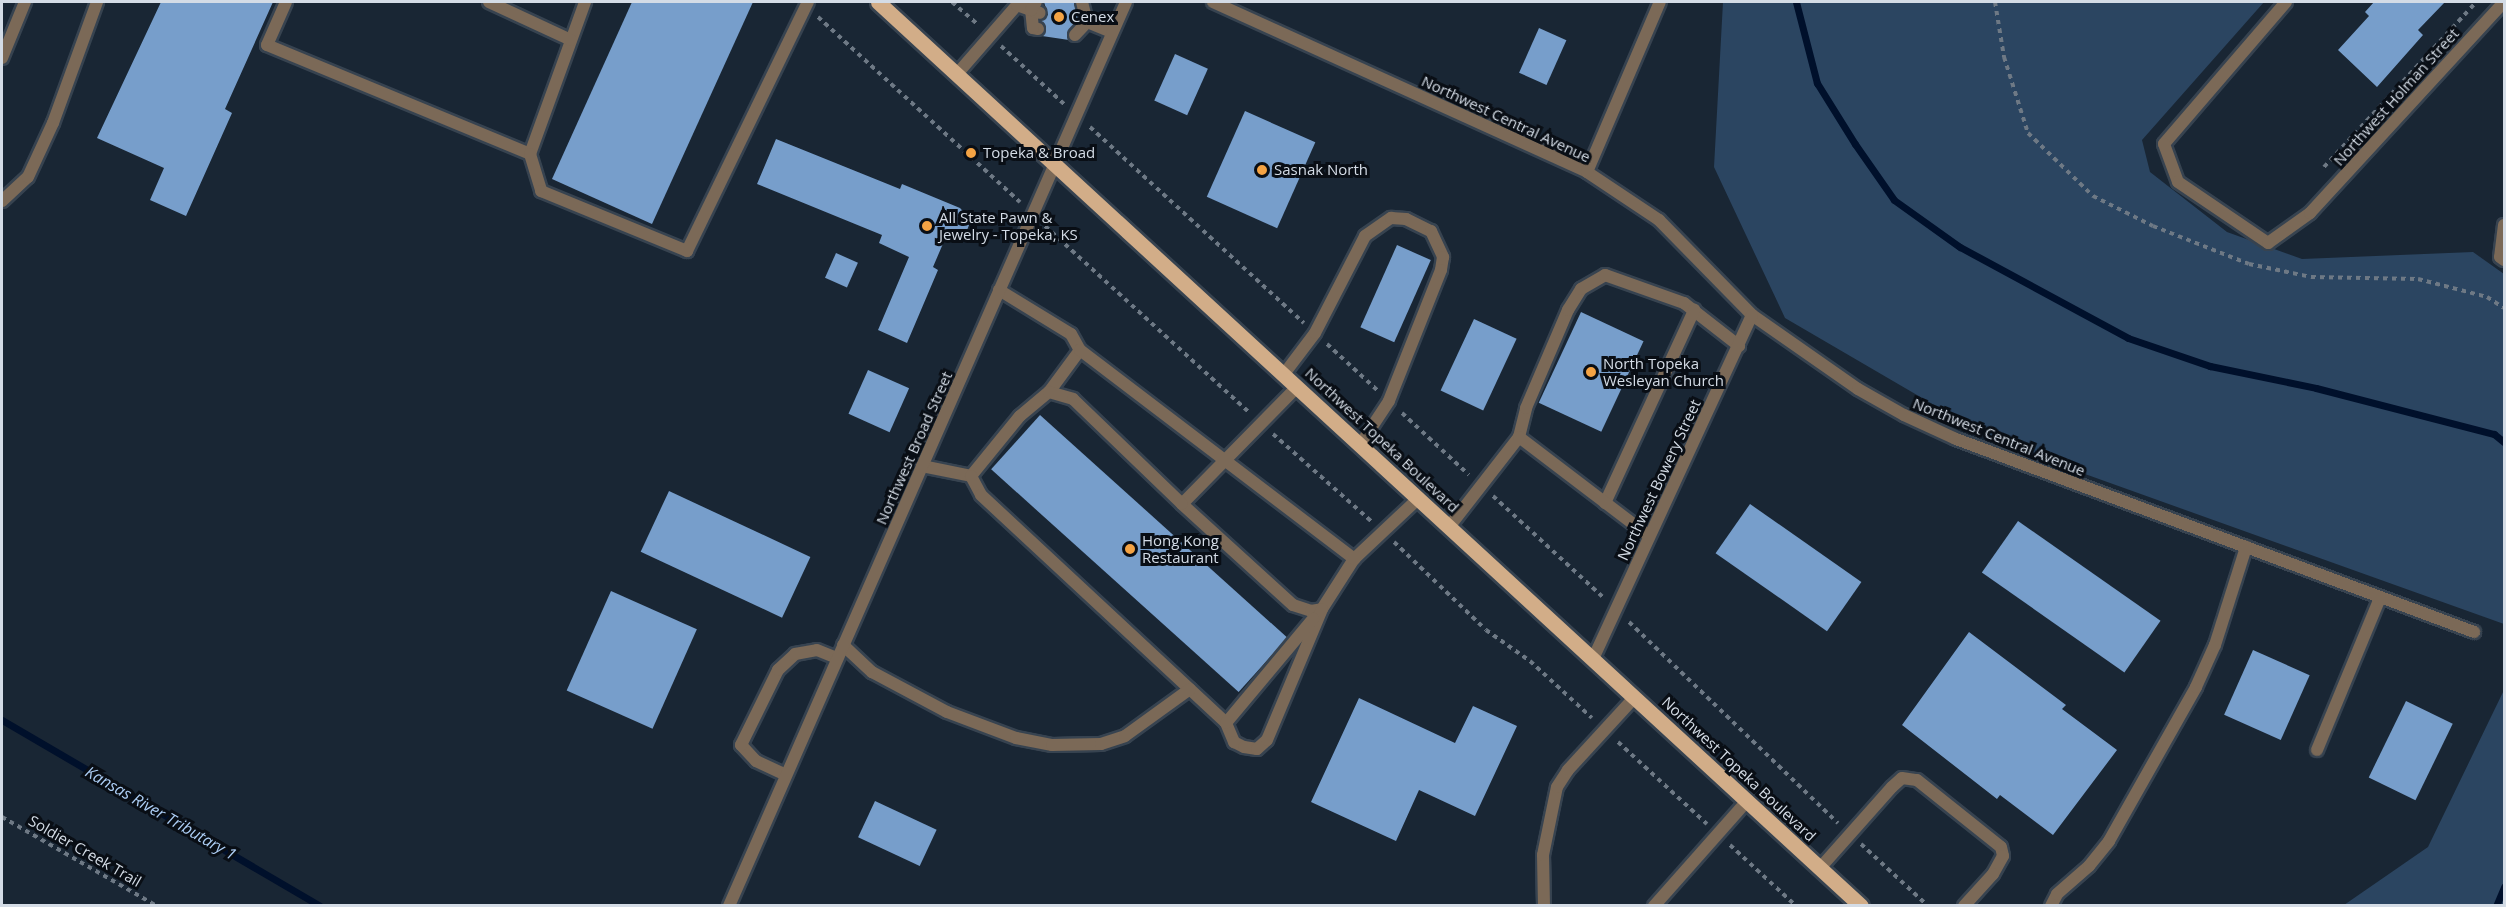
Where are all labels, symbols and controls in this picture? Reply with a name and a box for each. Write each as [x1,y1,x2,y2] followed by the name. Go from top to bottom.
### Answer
[1071,8,1114,26] place label: Cenex
[1052,10,1066,24] marker: Cenex
[2330,25,2462,169] street label: Northwest Holman Street
[1419,72,1593,166] street label: Northwest Central Avenue
[983,144,1095,162] place label: Topeka & Broad
[964,146,978,160] marker: Topeka & Broad
[1274,161,1368,179] place label: Sasnak North
[1255,163,1269,177] marker: Sasnak North
[939,208,1078,243] place label: All State Pawn & Jewelry - Topeka, KS
[920,219,934,233] marker: All State Pawn & Jewelry - Topeka, KS
[1603,354,1724,389] place label: North Topeka Wesleyan Church
[1301,364,1463,516] street label: Northwest Topeka Boulevard
[1584,365,1598,379] marker: North Topeka Wesleyan Church
[872,369,956,527] street label: Northwest Broad Street
[1910,394,2088,480] street label: Northwest Central Avenue
[1614,397,1704,563] street label: Northwest Bowery Street
[1142,531,1219,566] place label: Hong Kong Restaurant
[1123,542,1137,556] marker: Hong Kong Restaurant
[1658,693,1820,845] street label: Northwest Topeka Boulevard
[82,762,240,864] water label: Kansas River Tributary 1
[26,811,144,891] street label: Soldier Creek Trail

